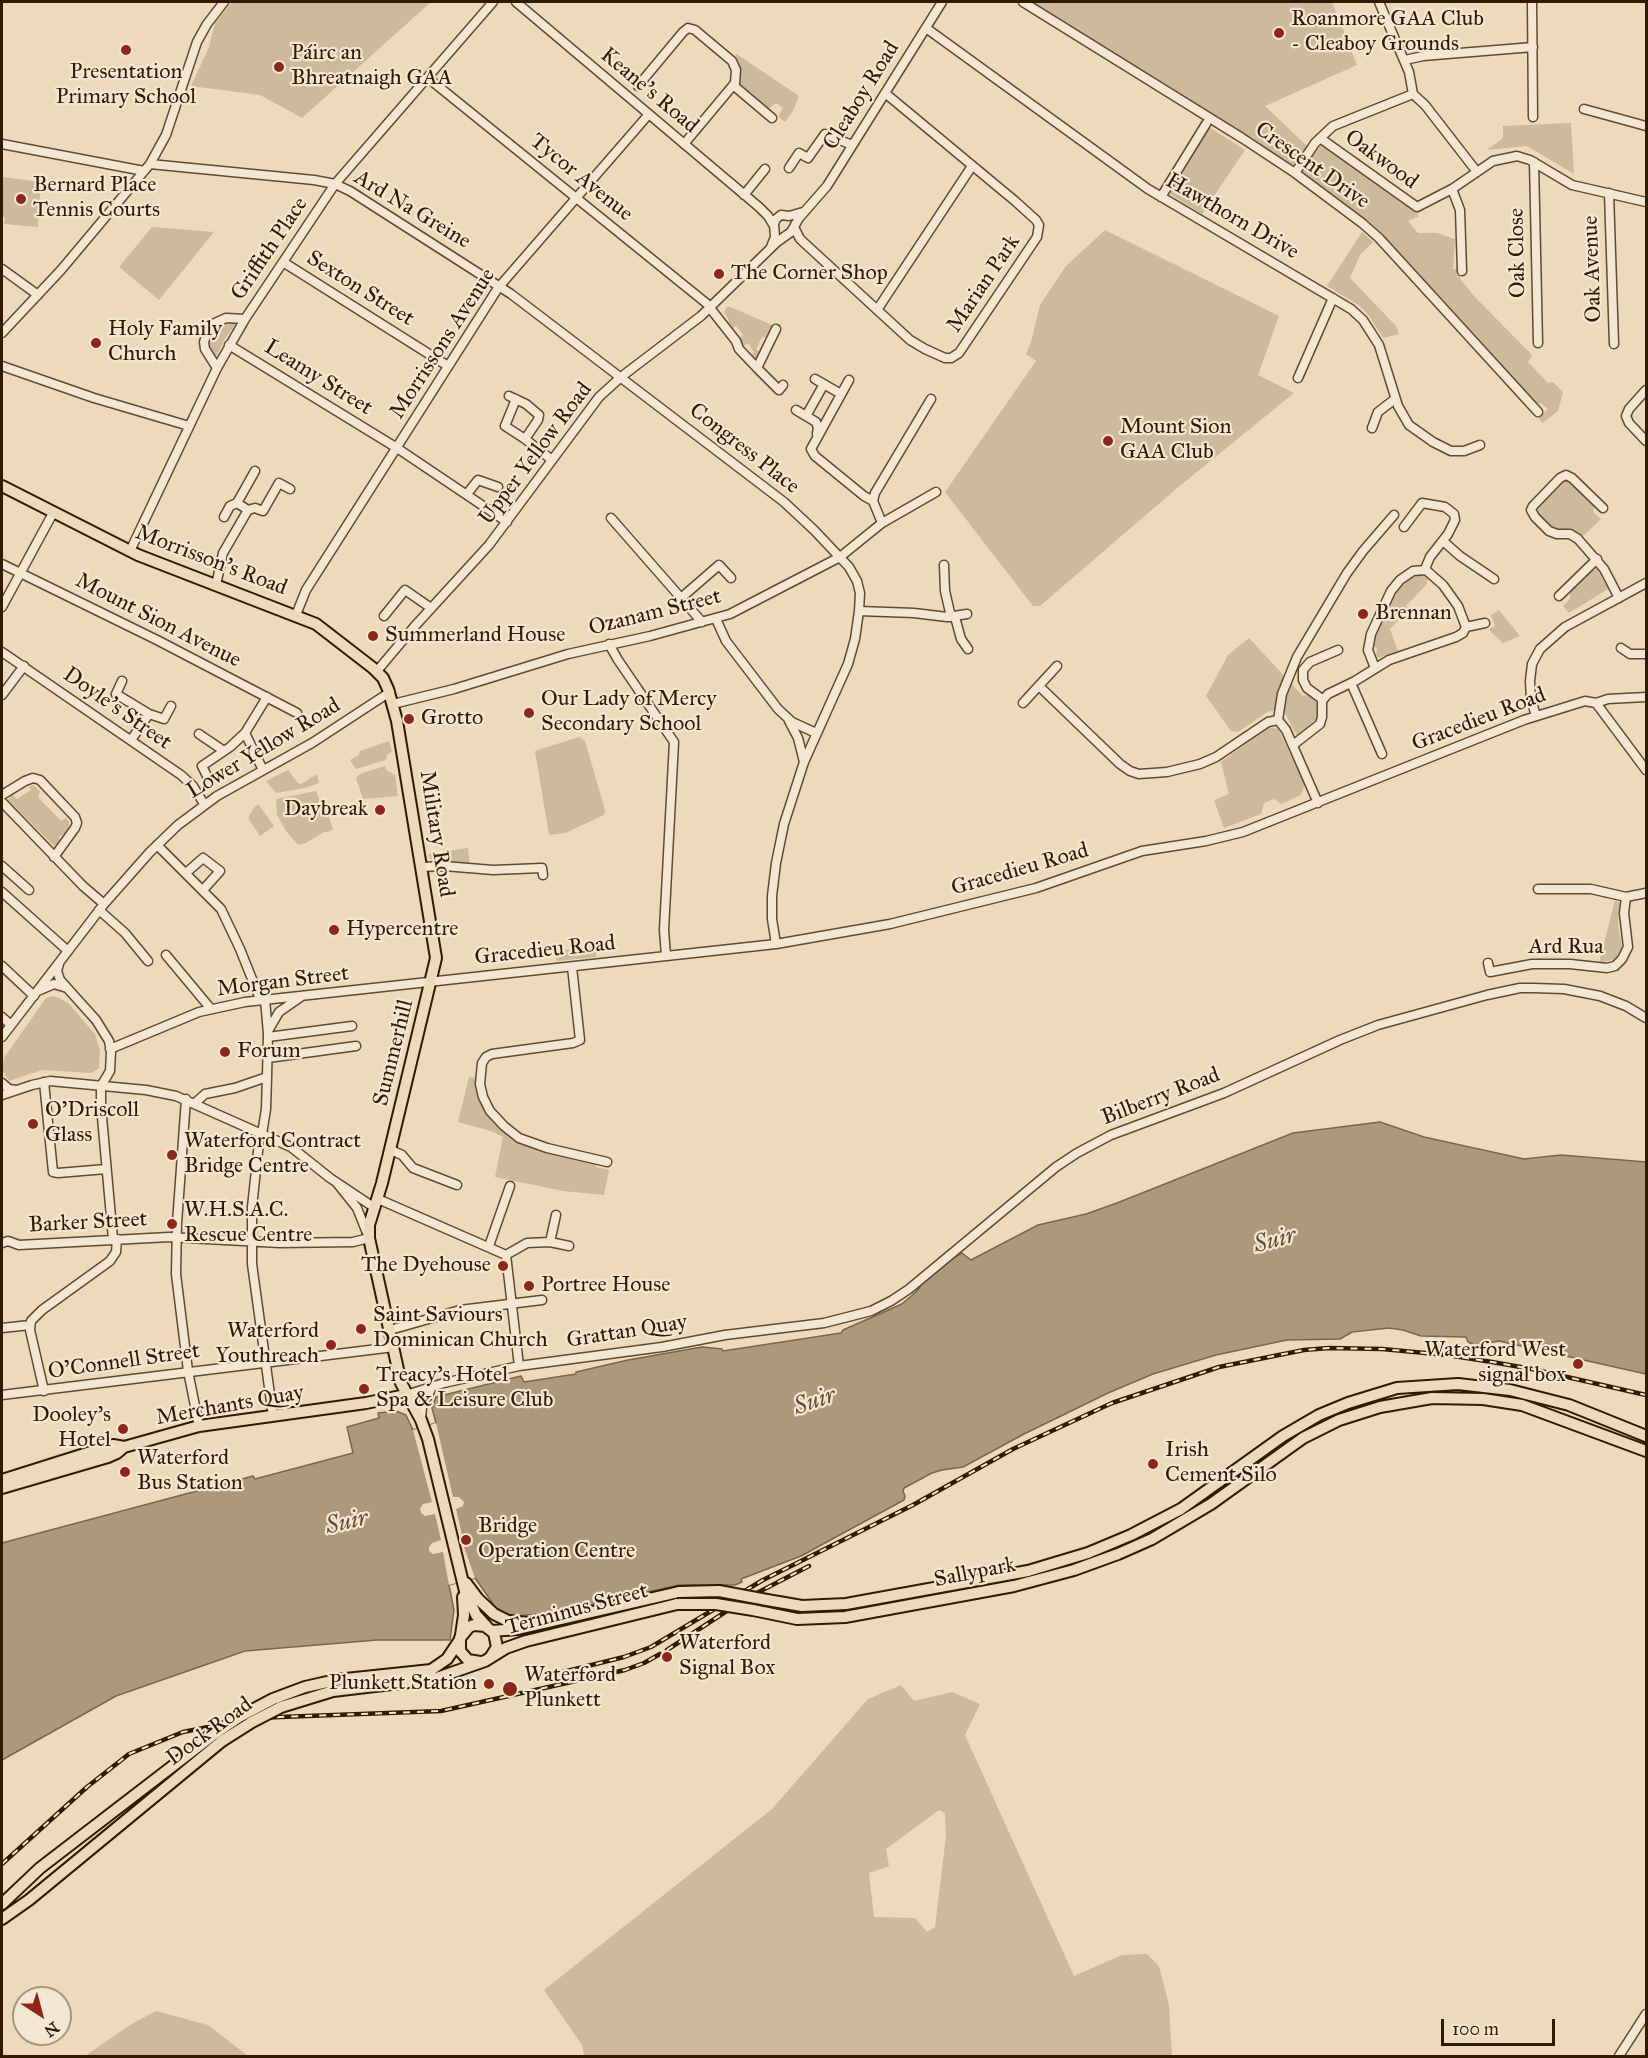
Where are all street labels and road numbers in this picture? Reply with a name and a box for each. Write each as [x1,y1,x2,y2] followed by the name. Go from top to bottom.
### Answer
[818,37,906,155] street label: Cleaboy Road
[595,42,703,140] street label: Keane's Road
[1250,117,1374,215] street label: Crescent Drive
[1339,125,1423,195] street label: Oakwood
[524,128,638,228] street label: Tycor Avenue
[349,165,475,255] street label: Ard Na Greine
[1161,168,1303,266] street label: Hawthorn Drive
[226,192,314,306] street label: Griffith Place
[1504,208,1532,298] street label: Oak Close
[1578,215,1608,323] street label: Oak Avenue
[942,230,1026,338] street label: Marian Park
[301,246,419,332] street label: Sexton Street
[385,264,501,424] street label: Morrissons Avenue
[259,334,377,422] street label: Leamy Street
[474,377,598,531] street label: Upper Yellow Road
[684,398,804,500] street label: Congress Place
[131,520,291,602] street label: Morrisson's Road
[71,568,245,674] street label: Mount Sion Avenue
[586,584,724,642] street label: Ozanam Street
[58,662,176,756] street label: Doyle's Street
[1408,682,1550,758] street label: Gracedieu Road
[182,693,346,805] street label: Lower Yellow Road
[413,769,459,899] street label: Military Road
[948,838,1092,902] street label: Gracedieu Road
[473,930,617,972] street label: Gracedieu Road
[1528,935,1604,961] street label: Ard Rua
[216,961,350,1003] street label: Morgan Street
[368,997,420,1109] street label: Summerhill
[1098,1062,1224,1132] street label: Bilberry Road
[28,1207,148,1239] street label: Barker Street
[565,1309,689,1355] street label: Grattan Quay
[47,1338,201,1386] street label: O'Connell Street
[154,1380,306,1432] street label: Merchants Quay
[932,1552,1018,1594] street label: Sallypark
[503,1578,651,1642] street label: Terminus Street
[162,1692,258,1772] street label: Dock Road

